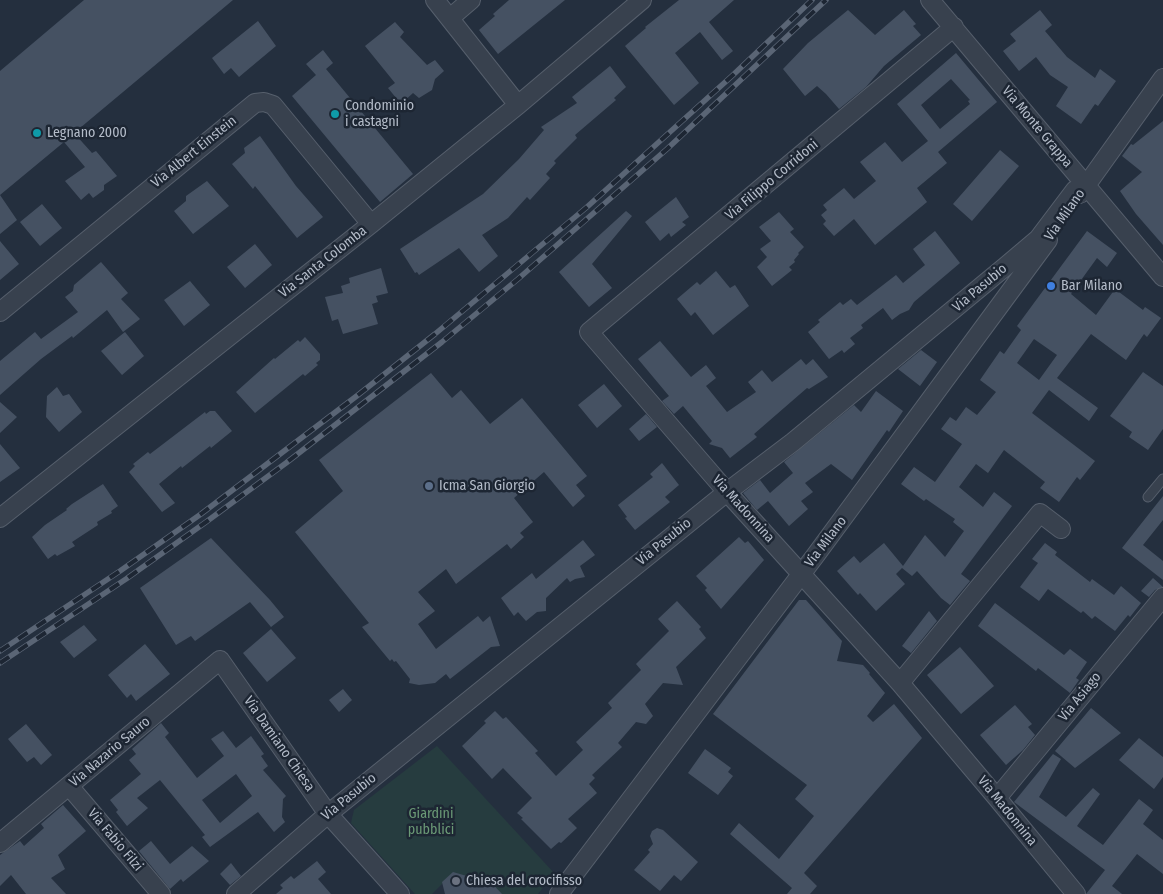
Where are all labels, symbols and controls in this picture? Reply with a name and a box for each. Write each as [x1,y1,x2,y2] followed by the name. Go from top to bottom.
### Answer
[998,83,1076,171] street label: Via Monte Grappa
[345,98,414,130] place label: Condominio i castagni
[329,108,341,120] marker: Condominio i castagni
[148,113,240,191] street label: Via Albert Einstein
[47,125,127,141] place label: Legnano 2000
[31,127,43,139] marker: Legnano 2000
[722,136,822,224] street label: Via Filippo Corridoni
[1041,186,1089,244] street label: Via Milano
[276,223,370,301] street label: Via Santa Colomba
[949,260,1011,316] street label: Via Pasubio
[1061,278,1122,294] place label: Bar Milano
[1045,280,1057,292] marker: Bar Milano
[708,472,778,546] street label: Via Madonnina
[439,478,535,494] place label: Icma San Giorgio
[423,480,435,492] marker: Icma San Giorgio
[801,513,851,571] street label: Via Milano
[633,515,695,569] street label: Via Pasubio
[1055,669,1105,725] street label: Via Asiago
[240,693,318,795] street label: Via Damiano Chiesa
[66,713,154,791] street label: Via Nazario Sauro
[318,770,380,824] street label: Via Pasubio
[974,773,1040,849] street label: Via Madonnina
[84,805,146,875] street label: Via Fabio Filzi
[408,806,454,839] park label: Giardini pubblici
[466,873,582,889] place label: Chiesa del crocifisso
[450,875,462,887] marker: Chiesa del crocifisso

